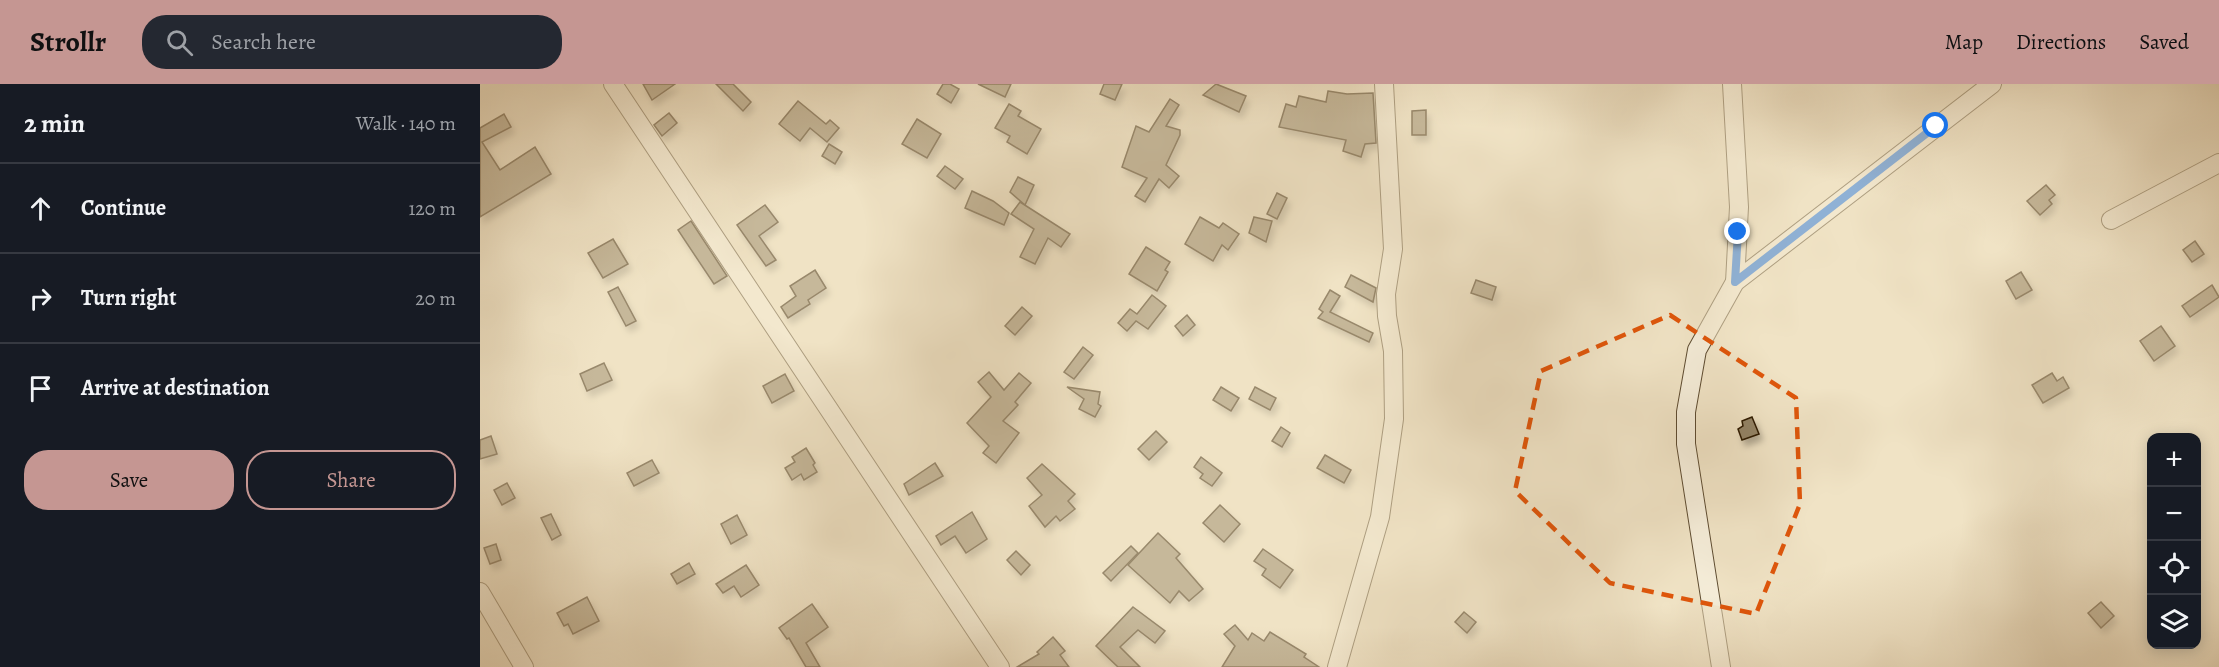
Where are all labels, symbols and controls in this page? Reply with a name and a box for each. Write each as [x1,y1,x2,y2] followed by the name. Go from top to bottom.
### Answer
[142,15,562,69] search box
[30,23,106,61] text: Strollr
[163,26,196,59] icon: search
[211,27,316,57] text: Search here
[1945,28,1983,56] text: Map
[2016,28,2106,56] text: Directions
[2139,28,2189,56] text: Saved
[24,106,85,141] text: 2 min
[356,110,456,137] text: Walk · 140 m
[1922,112,1948,138] route start
[24,192,57,225] icon: ahead
[81,193,166,223] text: Continue
[408,195,456,222] text: 120 m
[1724,218,1750,244] route end
[24,282,57,315] icon: right
[81,283,177,313] text: Turn right
[415,285,456,312] text: 20 m
[24,372,57,405] icon: arrive
[81,373,270,403] text: Arrive at destination
[2147,433,2201,649] map controls
[2147,433,2201,487] button: +
[24,450,234,510] button: Save
[246,450,456,510] button: Share
[2147,487,2201,541] button: −
[2147,541,2201,595] button: locate
[2147,595,2201,649] button: layers

